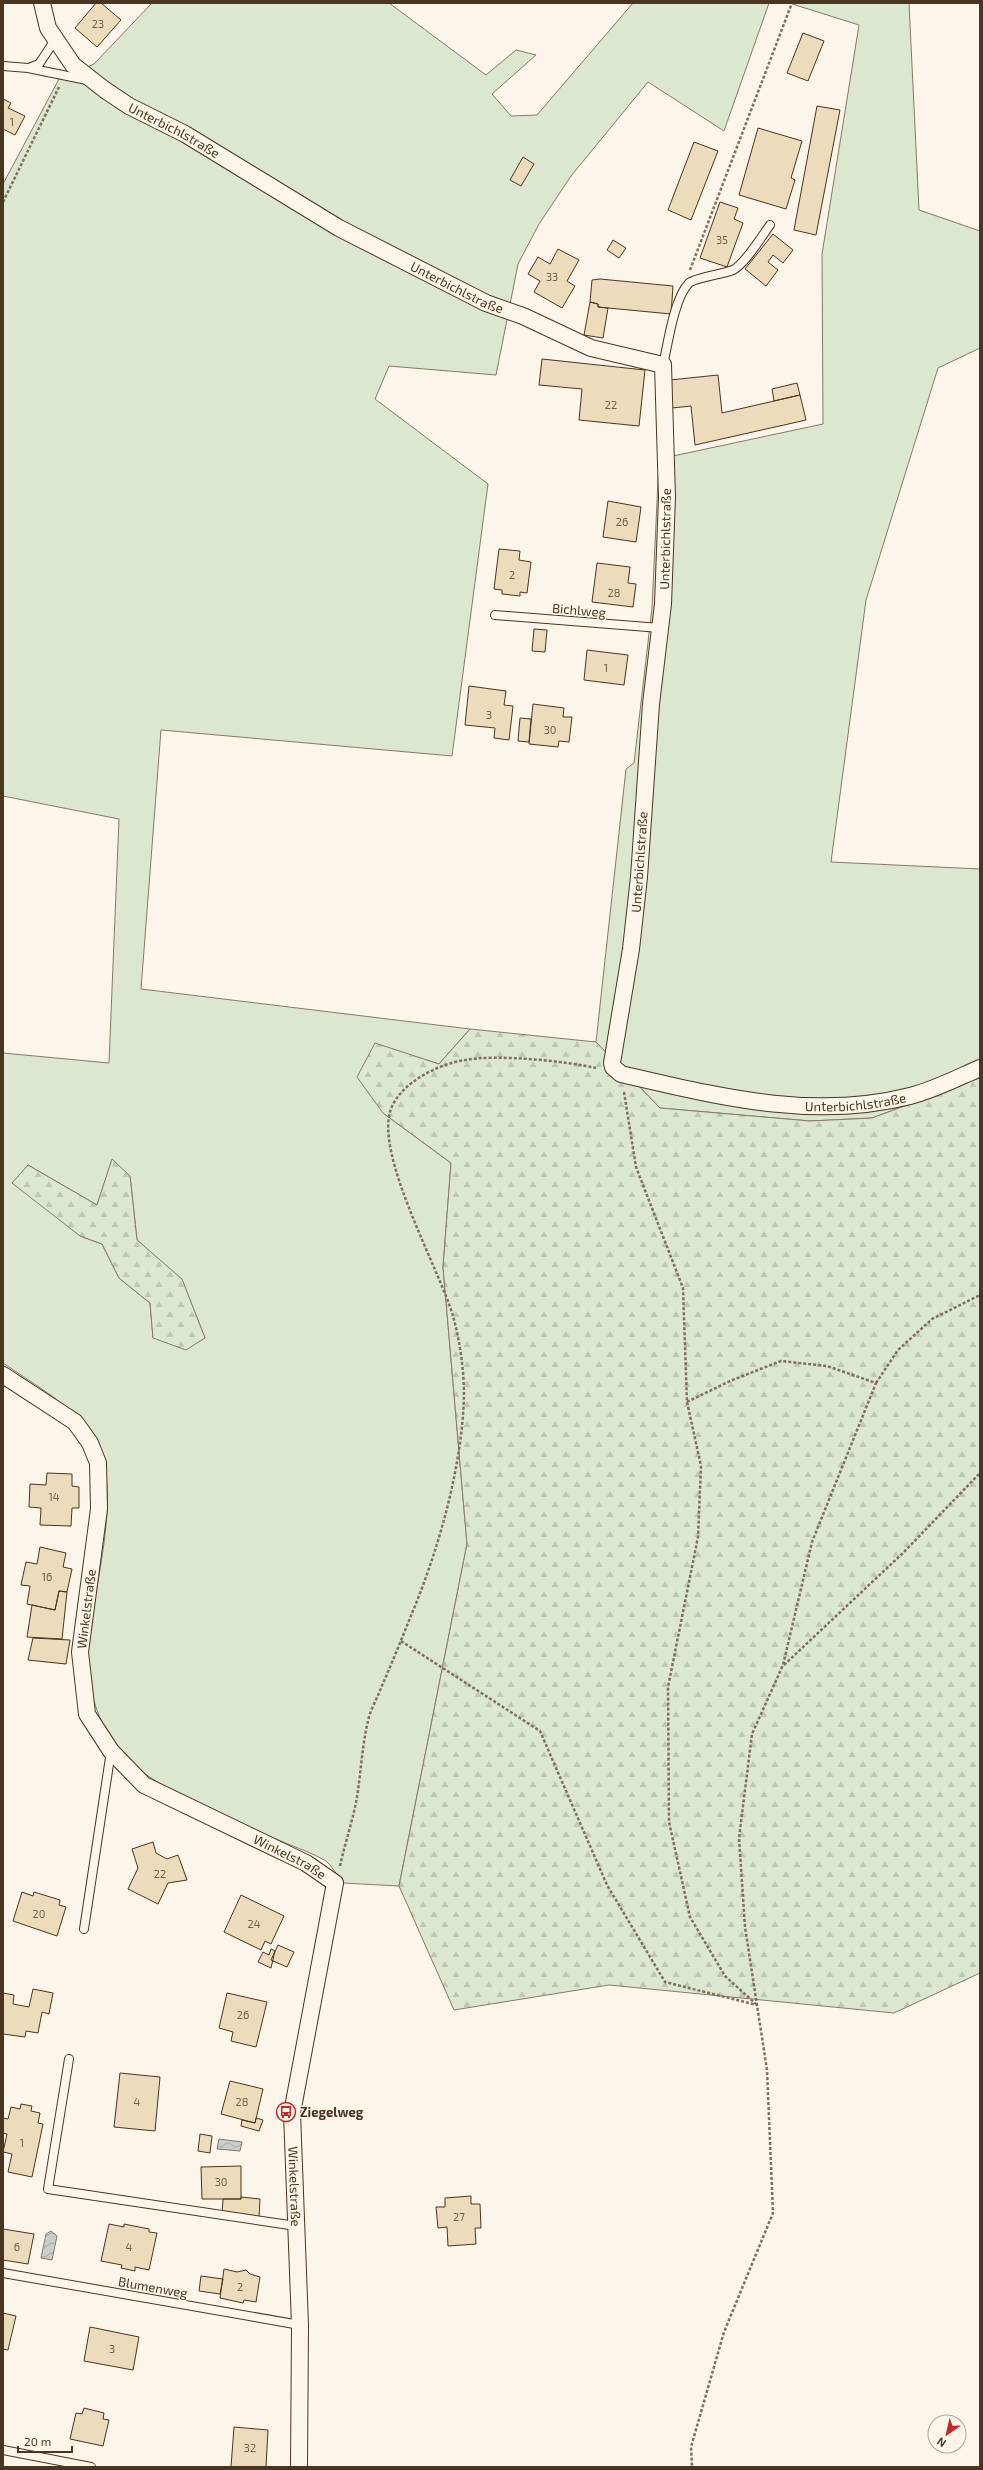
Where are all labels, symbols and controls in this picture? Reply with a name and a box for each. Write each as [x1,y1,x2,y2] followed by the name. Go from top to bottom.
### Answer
[92,17,104,30] house number: 23
[126,99,223,161] street label: Unterbichlstraße
[10,115,14,128] house number: 1
[716,233,728,246] house number: 35
[408,258,506,316] street label: Unterbichlstraße
[546,270,558,283] house number: 33
[605,398,617,411] house number: 22
[656,488,674,590] street label: Unterbichlstraße
[616,515,628,528] house number: 26
[509,568,515,581] house number: 2
[608,586,620,599] house number: 28
[552,600,606,620] street label: Bichlweg
[604,661,608,674] house number: 1
[486,708,492,721] house number: 3
[544,723,556,736] house number: 30
[627,811,651,913] street label: Unterbichlstraße
[805,1089,908,1114] street label: Unterbichlstraße
[48,1490,60,1503] house number: 14
[73,1568,99,1650] street label: Winkelstraße
[42,1570,52,1583] house number: 16
[251,1831,329,1883] street label: Winkelstraße
[154,1867,166,1880] house number: 22
[33,1907,45,1920] house number: 20
[248,1917,261,1930] house number: 24
[237,2008,249,2021] house number: 26
[134,2095,141,2108] house number: 4
[236,2095,248,2108] house number: 28
[275,2101,297,2123] bus stop icon: Ziegelweg
[300,2104,364,2120] place label: Ziegelweg
[20,2136,24,2149] house number: 1
[285,2146,304,2227] street label: Winkelstraße
[215,2175,227,2188] house number: 30
[453,2210,465,2223] house number: 27
[14,2240,20,2253] house number: 6
[126,2240,133,2253] house number: 4
[117,2273,189,2301] street label: Blumenweg
[237,2280,243,2293] house number: 2
[109,2342,115,2355] house number: 3
[927,2414,967,2454] north arrow
[18,2428,72,2454] scale bar
[24,2434,51,2448] text: 20 m
[934,2435,948,2450] text: N
[244,2441,256,2454] house number: 32

